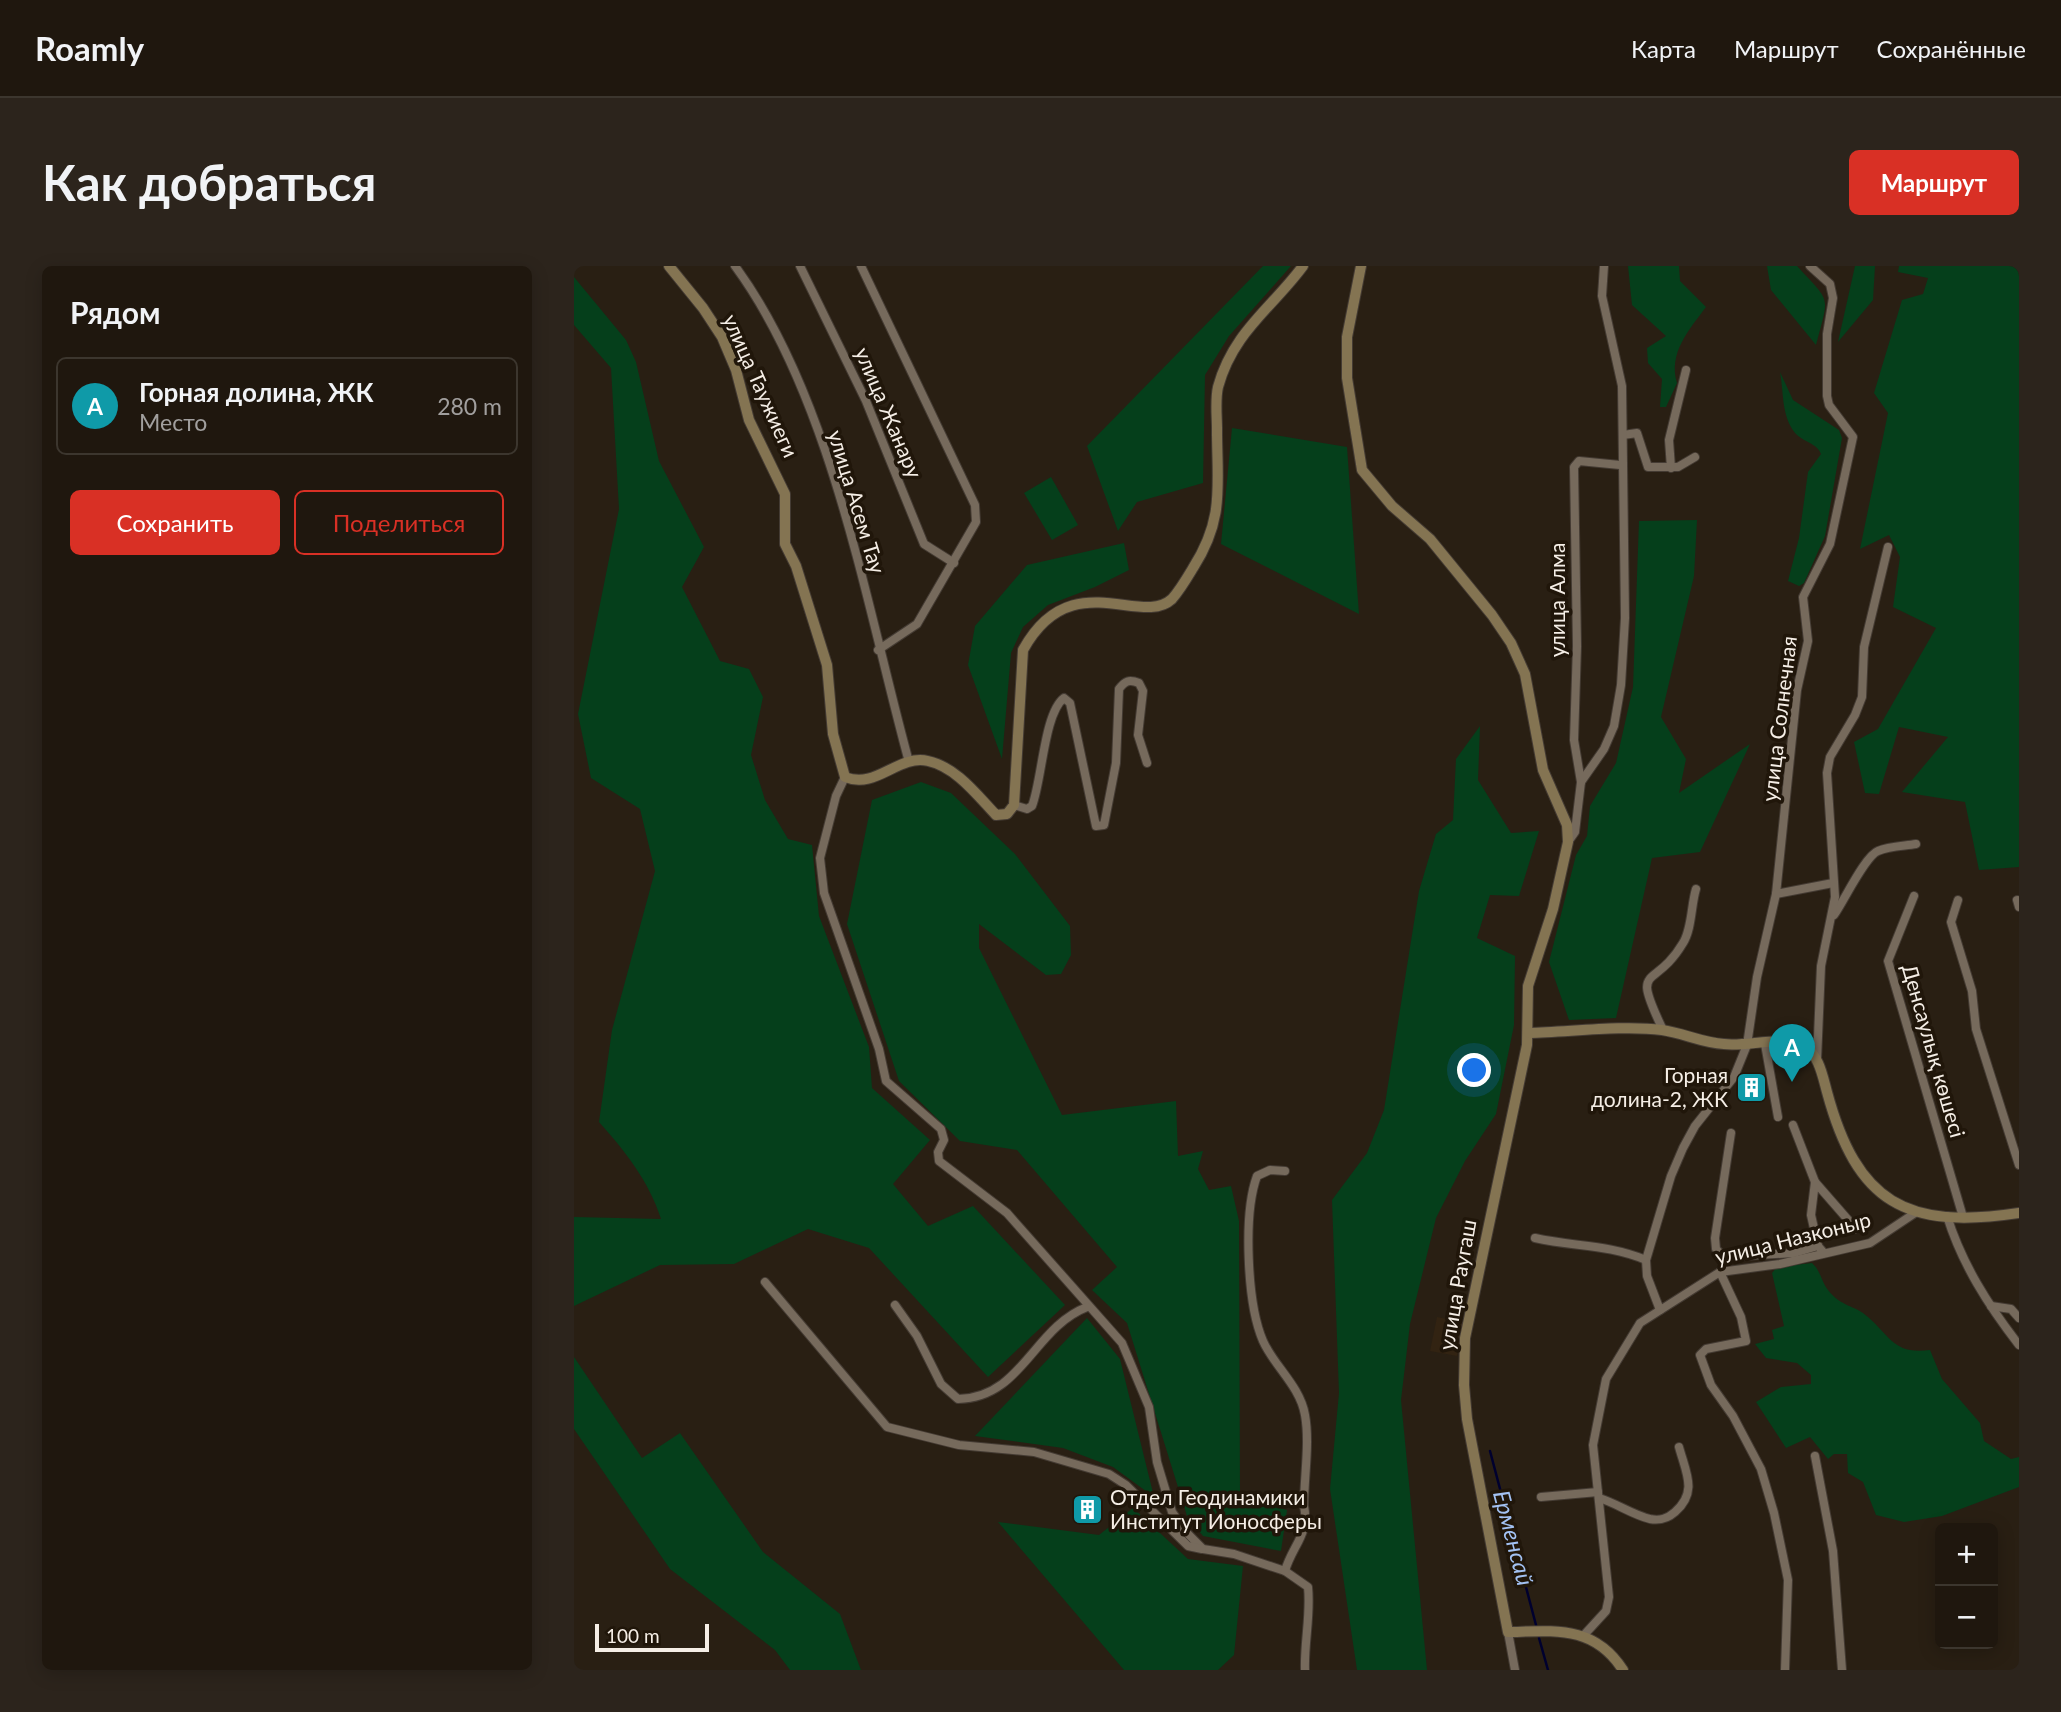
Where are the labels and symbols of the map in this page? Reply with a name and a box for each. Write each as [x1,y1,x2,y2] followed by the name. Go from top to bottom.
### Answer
[719,310,804,461] street label: улица Таужиеги
[851,343,928,482] street label: улица Жанару
[824,427,891,577] street label: улица Асем Тау
[1544,543,1569,657] street label: улица Алма
[1756,635,1801,803] street label: улица Солнечная
[1898,961,1971,1140] street label: Денсаулық көшесі
[1769,1024,1815,1082] pin: A
[1457,1053,1491,1087] your location
[1591,1062,1728,1111] place label: Горная долина-2, ЖК
[1734,1071,1768,1105] building icon: Горная долина-2, ЖК
[1712,1206,1873,1269] street label: улица Назконыр
[1433,1217,1480,1352] street label: улица Раугаш
[1110,1484,1322,1533] place label: Отдел Геодинамики Институт Ионосферы
[1488,1487,1540,1588] water label: Ерменсай
[1070,1493,1104,1527] building icon: Отдел Геодинамики Институт Ионосферы
[595,1621,709,1653] scale bar

